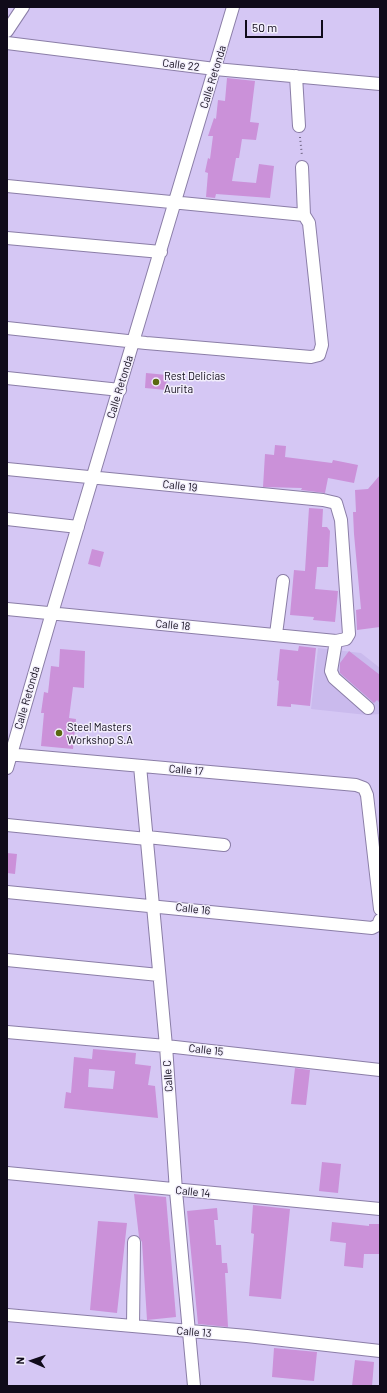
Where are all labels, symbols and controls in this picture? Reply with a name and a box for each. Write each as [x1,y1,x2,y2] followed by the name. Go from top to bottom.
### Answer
[247,12,325,38] scale bar
[252,20,277,34] text: 50 m
[197,44,229,110] street label: Calle Retonda
[162,56,200,74] street label: Calle 22
[104,354,136,420] street label: Calle Retonda
[164,369,225,395] place label: Rest Delicias Aurita
[151,377,161,387] marker: Rest Delicias Aurita
[162,478,198,494] street label: Calle 19
[155,617,191,633] street label: Calle 18
[12,665,42,731] street label: Calle Retonda
[67,720,133,746] place label: Steel Masters Workshop S.A
[54,728,64,738] marker: Steel Masters Workshop S.A
[168,762,204,778] street label: Calle 17
[175,901,211,917] street label: Calle 16
[188,1042,224,1058] street label: Calle 15
[160,1060,176,1092] street label: Calle C
[175,1184,211,1200] street label: Calle 14
[176,1324,212,1340] street label: Calle 13
[12,1341,52,1381] north arrow
[13,1357,26,1364] text: N

